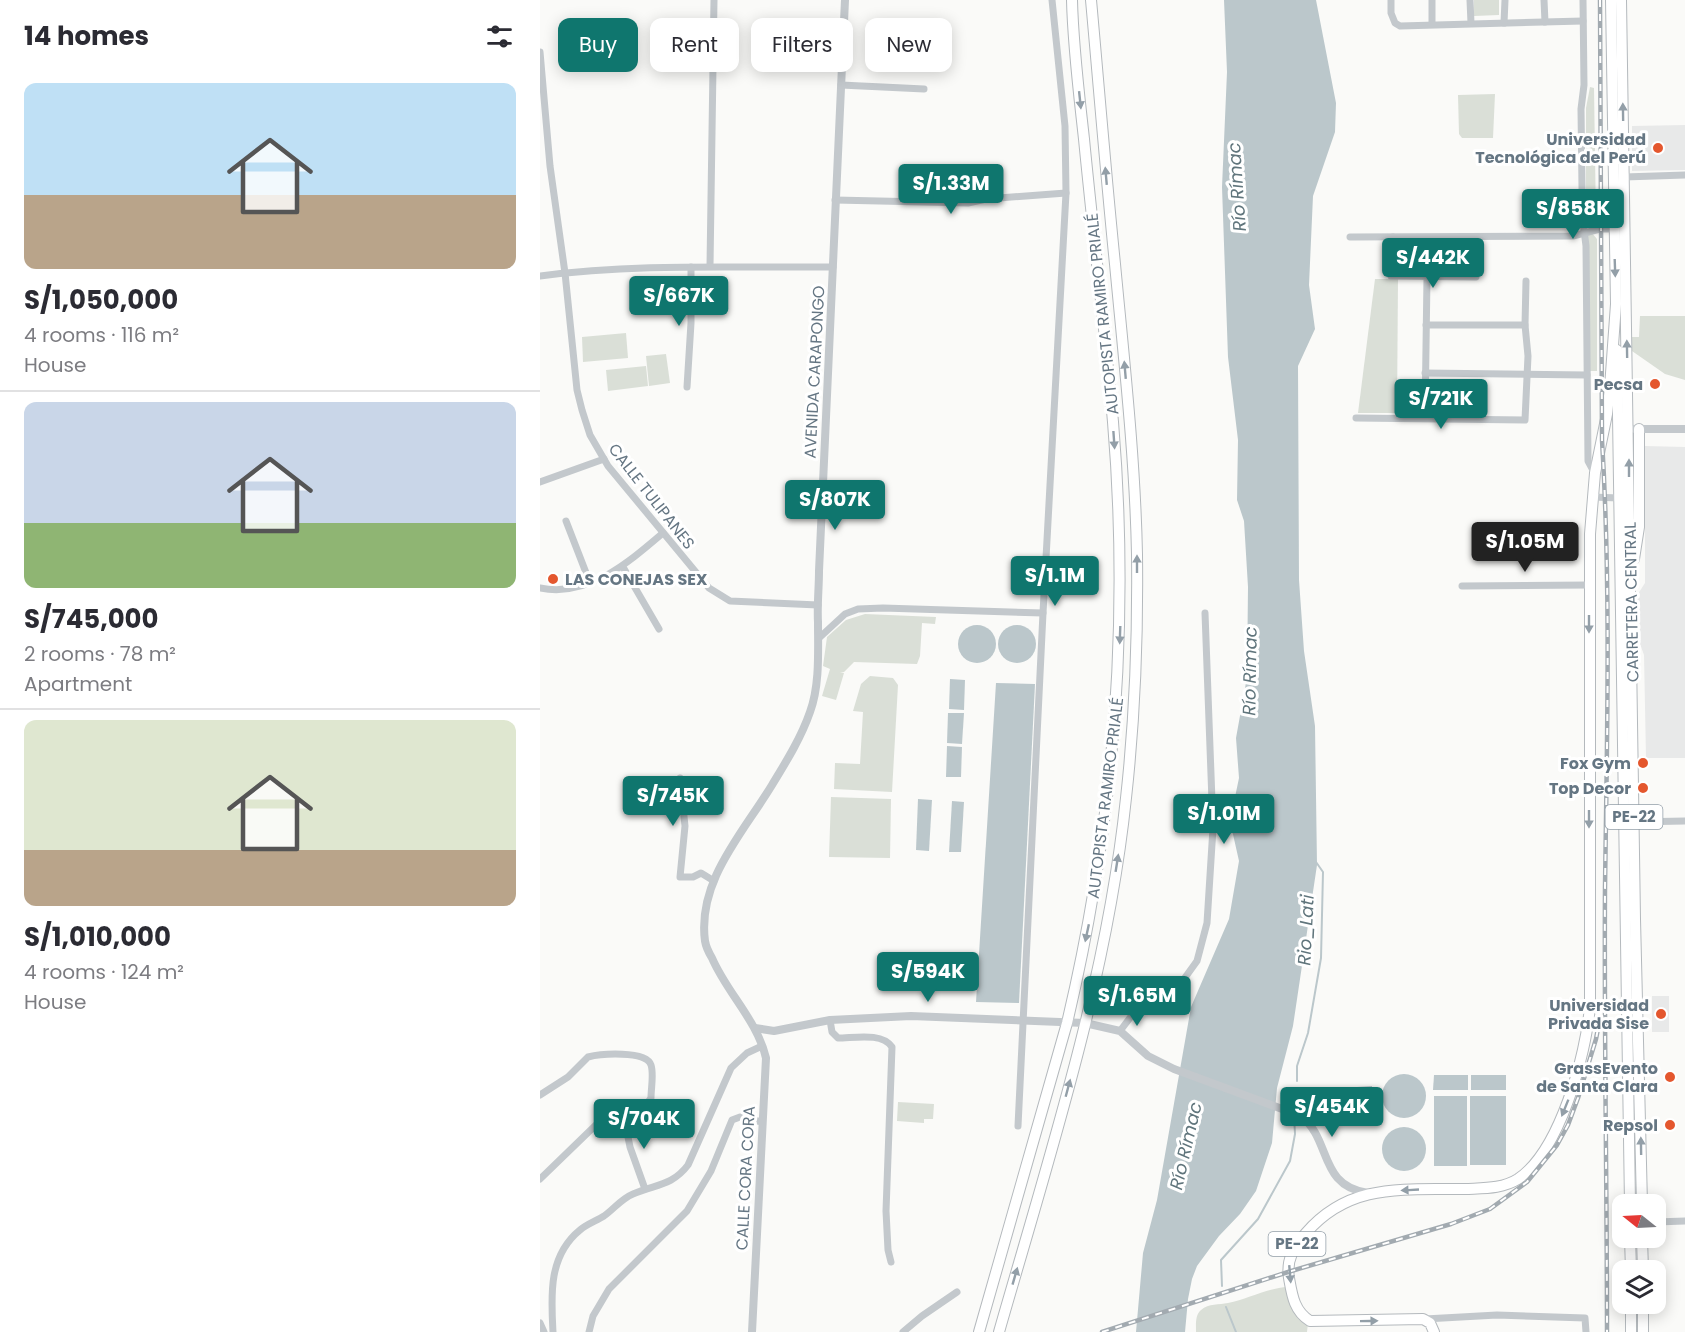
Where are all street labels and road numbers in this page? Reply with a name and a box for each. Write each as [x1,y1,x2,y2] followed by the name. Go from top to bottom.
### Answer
[1080,212,1125,416] street label: AUTOPISTA RAMIRO PRIALÉ
[798,285,831,459] street label: AVENIDA CARAPONGO
[603,439,700,554] street label: CALLE TULIPANES
[1619,522,1644,682] street label: CARRETERA CENTRAL
[1082,696,1129,900] street label: AUTOPISTA RAMIRO PRIALÉ
[1606,805,1662,829] road number: PE-22
[730,1105,761,1251] street label: CALLE CORA CORA
[1268,1232,1326,1256] road number: PE-22

